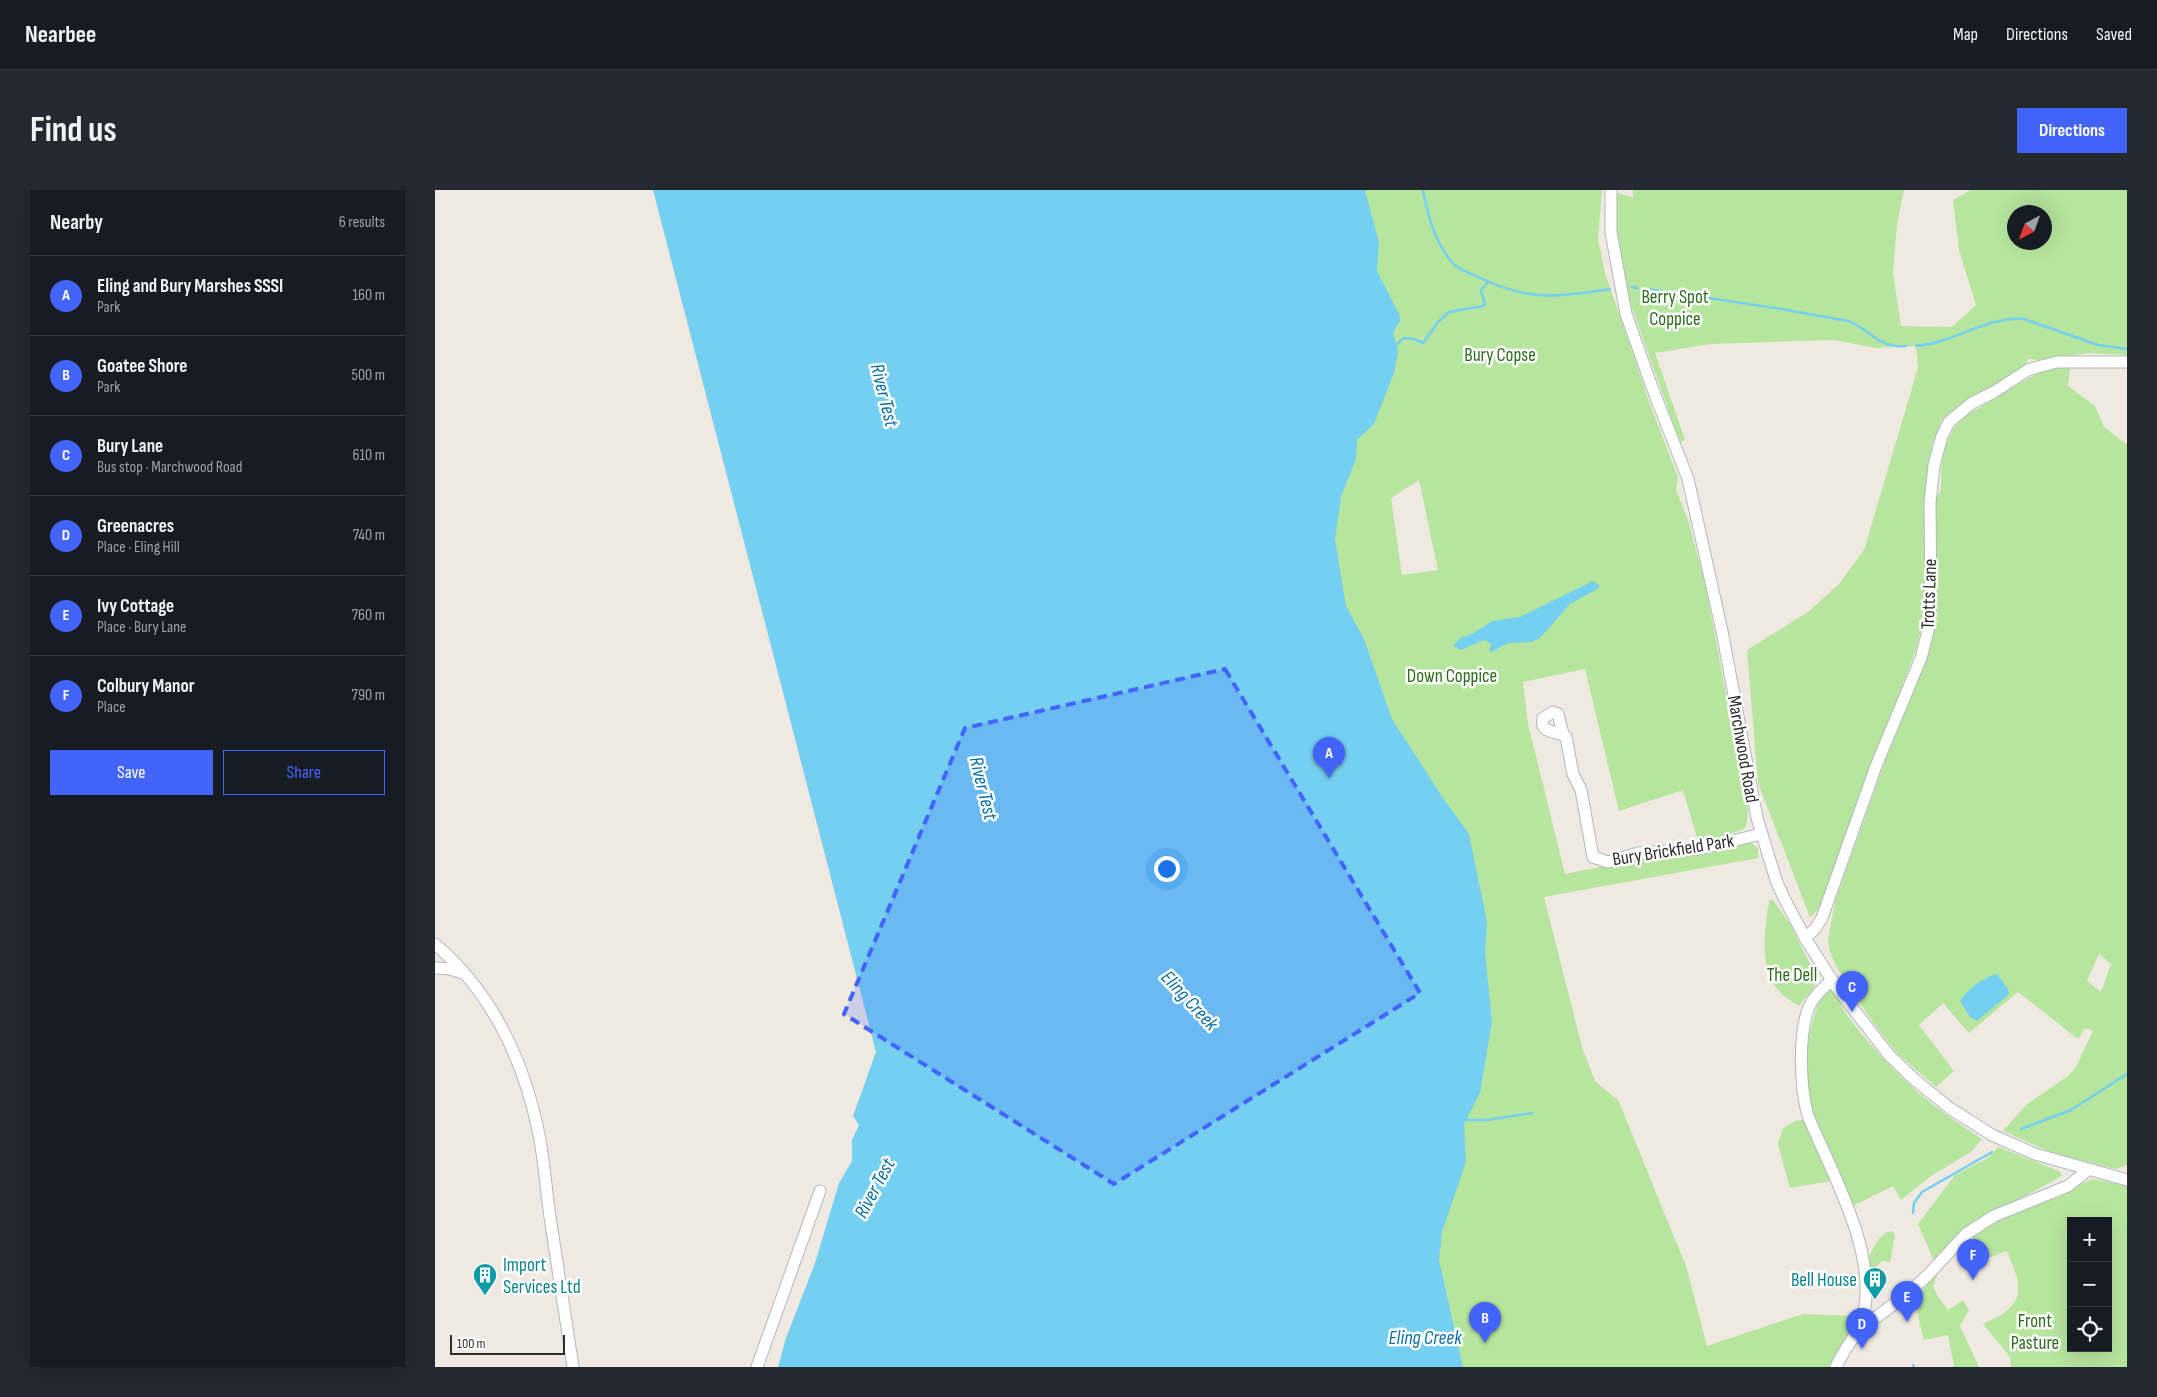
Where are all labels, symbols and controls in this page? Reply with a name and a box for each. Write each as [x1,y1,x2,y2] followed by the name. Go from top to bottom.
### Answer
[25,20,96,49] text: Nearbee
[1953,24,1978,45] text: Map
[2006,24,2068,45] text: Directions
[2096,24,2132,45] text: Saved
[2017,108,2127,153] button: Directions
[30,109,117,152] text: Find us
[2007,205,2052,250] north arrow
[50,210,103,235] text: Nearby
[339,213,385,232] text: 6 results
[97,275,283,298] text: Eling and Bury Marshes SSSI
[62,286,70,305] text: A
[352,286,385,305] text: 160 m
[1641,286,1709,331] park label: Berry Spot Coppice
[97,298,120,317] text: Park
[1464,344,1536,367] park label: Bury Copse
[97,355,187,378] text: Goatee Shore
[865,361,904,430] water label: River Test
[62,366,70,385] text: B
[351,366,385,385] text: 500 m
[97,378,120,397] text: Park
[97,435,163,458] text: Bury Lane
[62,446,70,465] text: C
[352,446,385,465] text: 610 m
[97,458,242,477] text: Bus stop · Marchwood Road
[97,515,174,538] text: Greenacres
[62,526,70,545] text: D
[353,526,385,545] text: 740 m
[97,538,180,557] text: Place · Eling Hill
[1917,558,1942,630] street label: Trotts Lane
[97,595,174,618] text: Ivy Cottage
[63,606,69,625] text: E
[352,606,385,625] text: 760 m
[97,618,187,637] text: Place · Bury Lane
[1407,665,1497,688] park label: Down Coppice
[97,675,195,698] text: Colbury Manor
[63,686,69,705] text: F
[352,686,385,705] text: 790 m
[1722,694,1763,805] street label: Marchwood Road
[97,698,126,717] text: Place
[1313,737,1345,778] pin: A
[50,750,213,795] button: Save
[223,750,385,795] button: Share
[964,754,1003,823] water label: River Test
[1611,829,1736,871] street label: Bury Brickfield Park
[1154,856,1180,882] your location
[1767,964,1817,987] park label: The Dell
[1156,966,1223,1036] water label: Eling Creek
[1836,971,1868,1012] pin: C
[849,1154,901,1222] water label: River Test
[2067,1217,2112,1352] map controls
[2067,1217,2112,1262] button: +
[1957,1239,1989,1280] pin: F
[503,1254,581,1299] place label: Import Services Ltd
[472,1262,498,1296] building icon: Import Services Ltd
[2067,1262,2112,1307] button: −
[1862,1266,1888,1300] building icon: Bell House
[1791,1269,1857,1292] place label: Bell House
[1891,1281,1923,1322] pin: E
[1469,1302,1501,1343] pin: B
[2067,1307,2112,1352] button: locate
[1846,1308,1878,1349] pin: D
[2011,1310,2059,1355] park label: Front Pasture
[1388,1326,1462,1350] water label: Eling Creek
[450,1332,565,1355] scale bar
[457,1335,486,1352] text: 100 m

